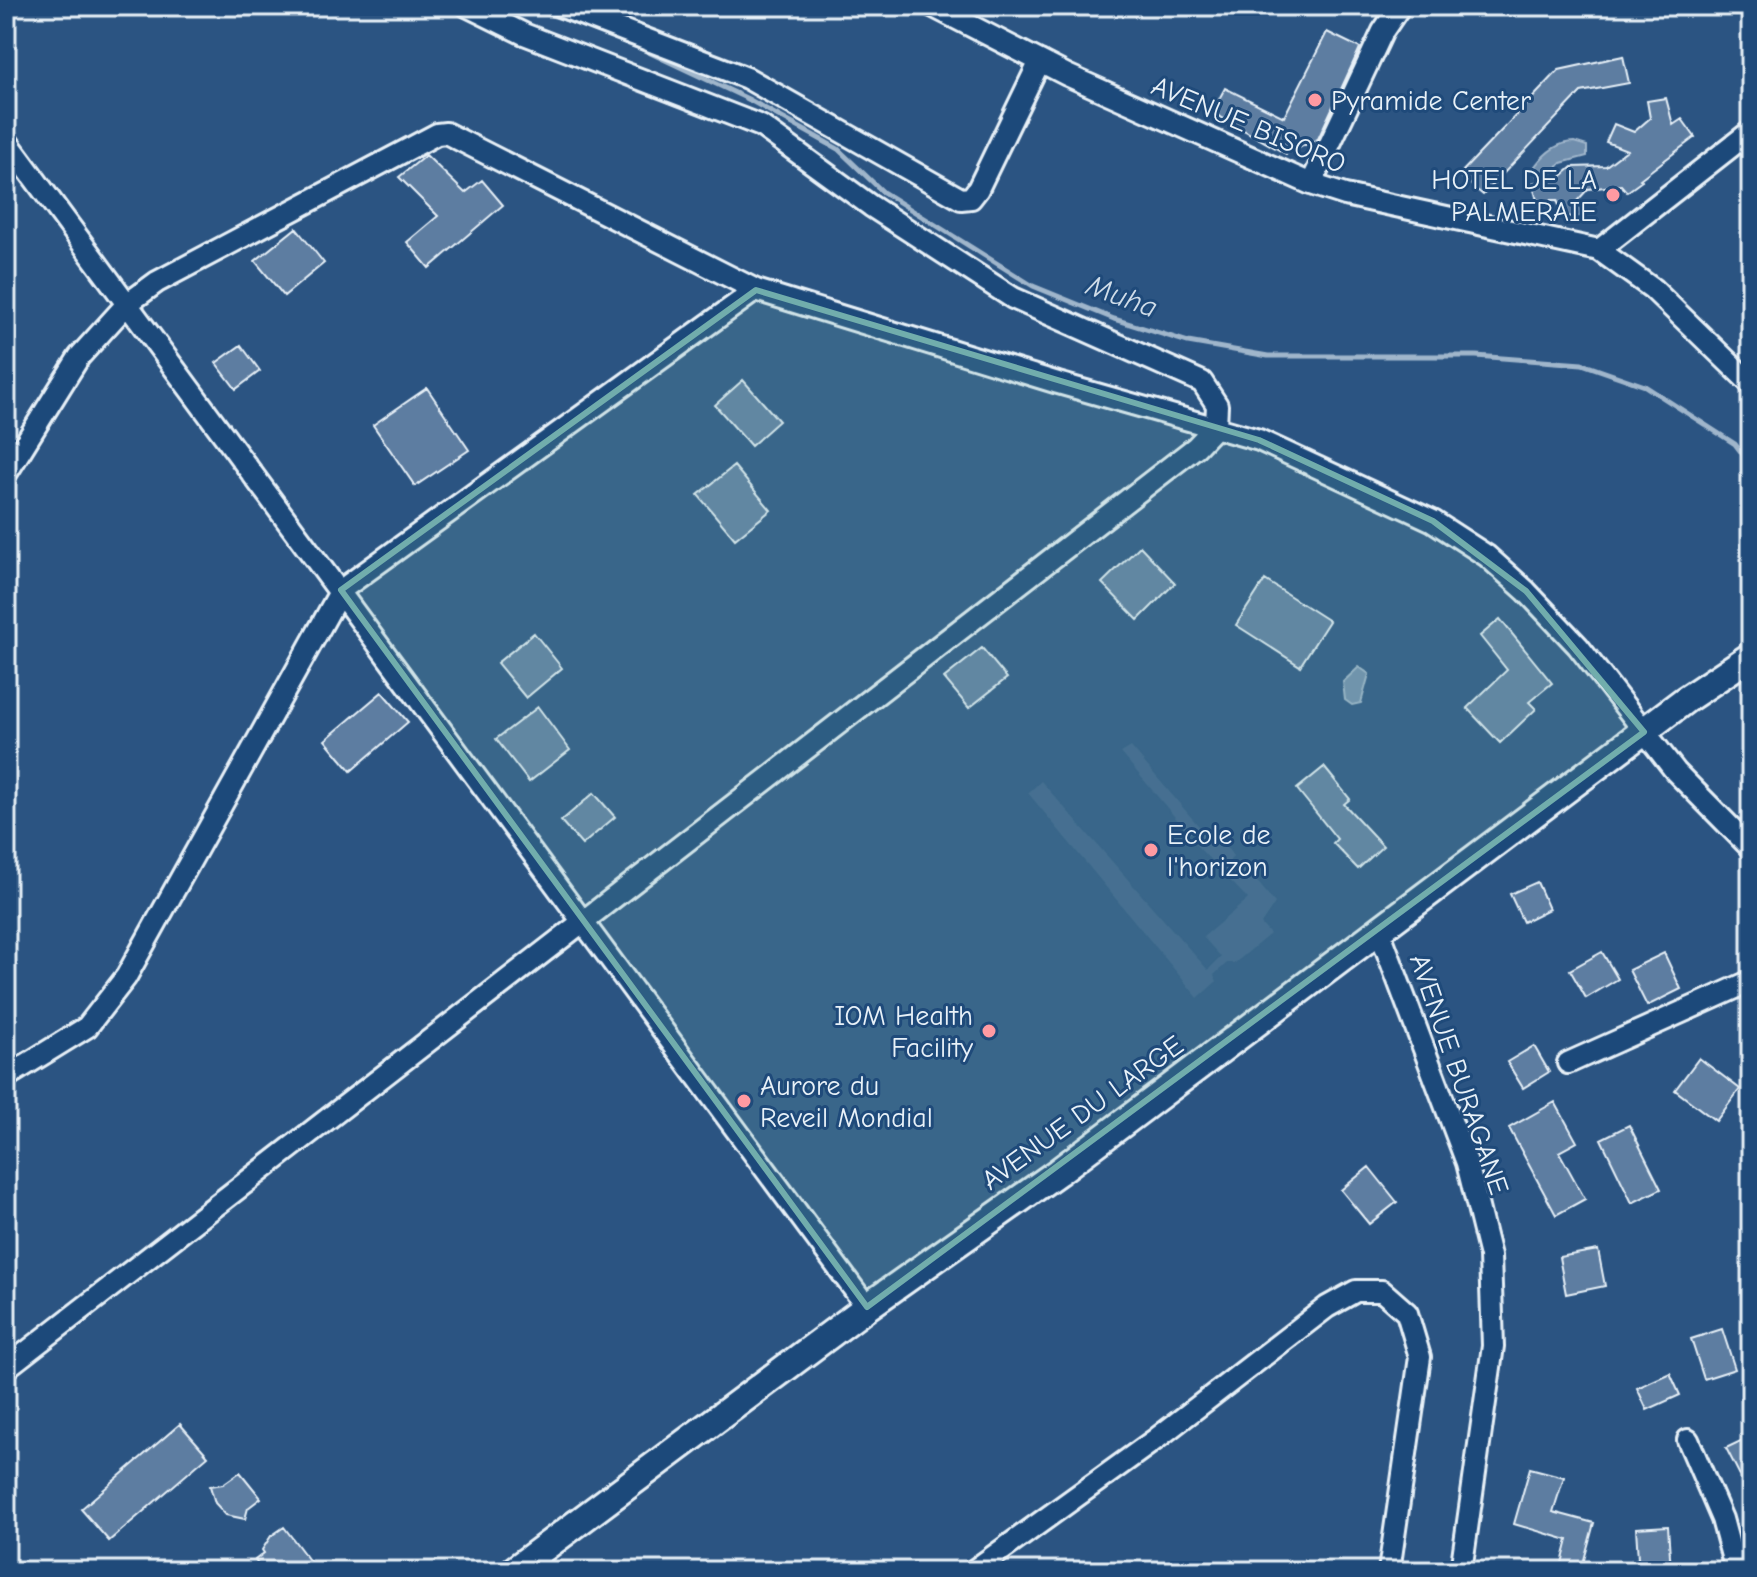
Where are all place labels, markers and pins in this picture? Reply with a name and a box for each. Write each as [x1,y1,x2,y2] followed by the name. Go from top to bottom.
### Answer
[1331,85,1531,117] place label: Pyramide Center
[1306,91,1324,109] marker: Pyramide Center
[1431,164,1597,228] place label: HOTEL DE LA PALMERAIE
[1604,186,1622,204] marker: HOTEL DE LA PALMERAIE
[1167,819,1271,883] place label: Ecole de l'horizon
[1142,841,1160,859] marker: Ecole de l'horizon
[834,1000,973,1064] place label: IOM Health Facility
[980,1022,998,1040] marker: IOM Health Facility
[760,1070,933,1134] place label: Aurore du Reveil Mondial
[735,1092,753,1110] marker: Aurore du Reveil Mondial

